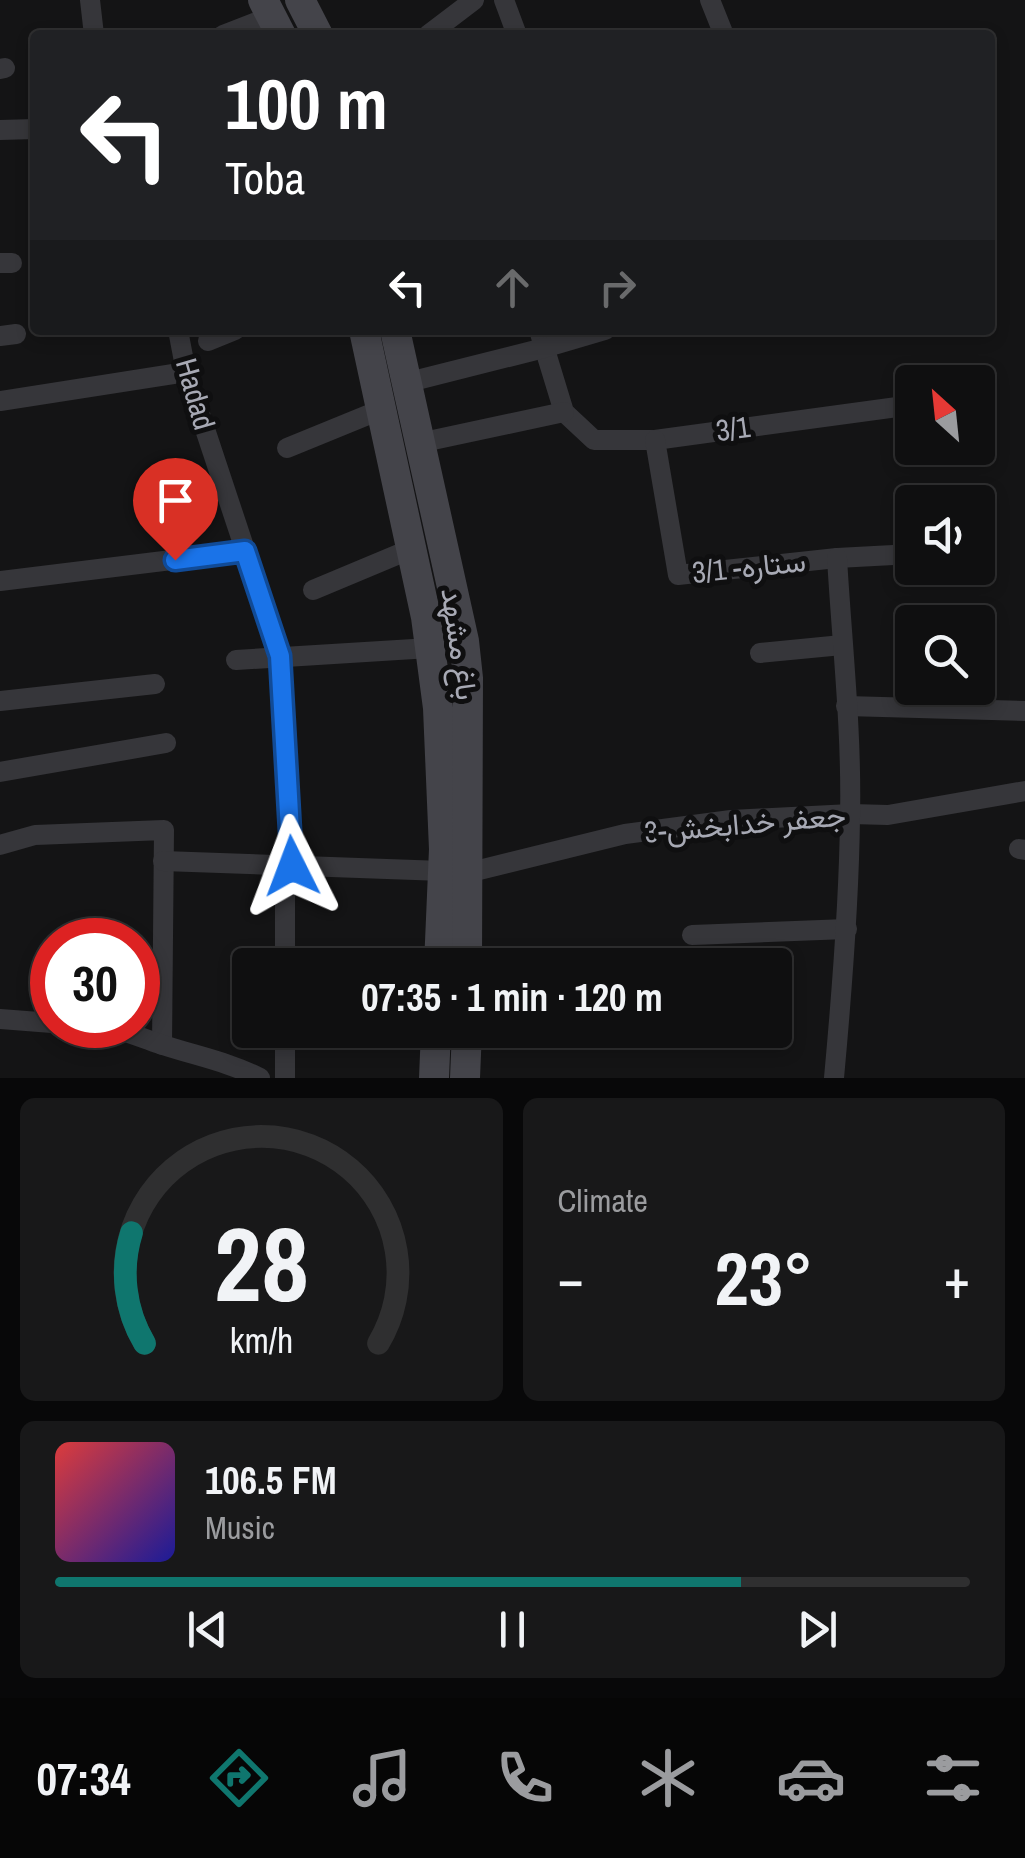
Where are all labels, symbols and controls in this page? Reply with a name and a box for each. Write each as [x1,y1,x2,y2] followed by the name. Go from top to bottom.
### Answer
[225,57,388,151] text: 100 m
[60,70,190,200] icon: left
[225,147,305,208] text: Toba
[380,260,435,315] icon: left
[485,260,540,315] icon: ahead
[590,260,645,315] icon: right
[167,353,225,434] street label: Hadad
[895,365,995,465] north arrow
[895,365,995,705] map controls
[713,406,753,450] street label: 3/1
[133,458,218,561] pin
[148,473,203,528] icon: arrive
[895,485,995,585] button: sound
[690,540,808,592] street label: ستاره- 3/1
[431,585,488,703] street label: باغ مشهد
[895,605,995,705] button: search
[643,794,847,852] street label: جعفر خدابخش-3
[240,814,344,918] position arrow
[30,918,160,1048] speed limit sign: 30
[361,972,663,1023] text: 07:35 · 1 min · 120 m
[558,1179,648,1222] text: Climate
[214,1193,309,1333] text: 28
[715,1227,813,1328] text: 23°
[558,1241,584,1315] text: −
[944,1241,970,1315] text: +
[229,1316,293,1364] text: km/h
[205,1455,337,1506] text: 106.5 FM
[205,1506,275,1549] text: Music
[180,1602,235,1657] icon: previous
[485,1602,540,1657] icon: pause
[790,1602,845,1657] icon: next
[204,1743,274,1813] icon: directions
[347,1743,417,1813] icon: music
[490,1743,560,1813] icon: phone
[633,1743,703,1813] icon: climate
[776,1743,846,1813] icon: car
[918,1743,988,1813] icon: filters
[36,1748,131,1809] text: 07:34

